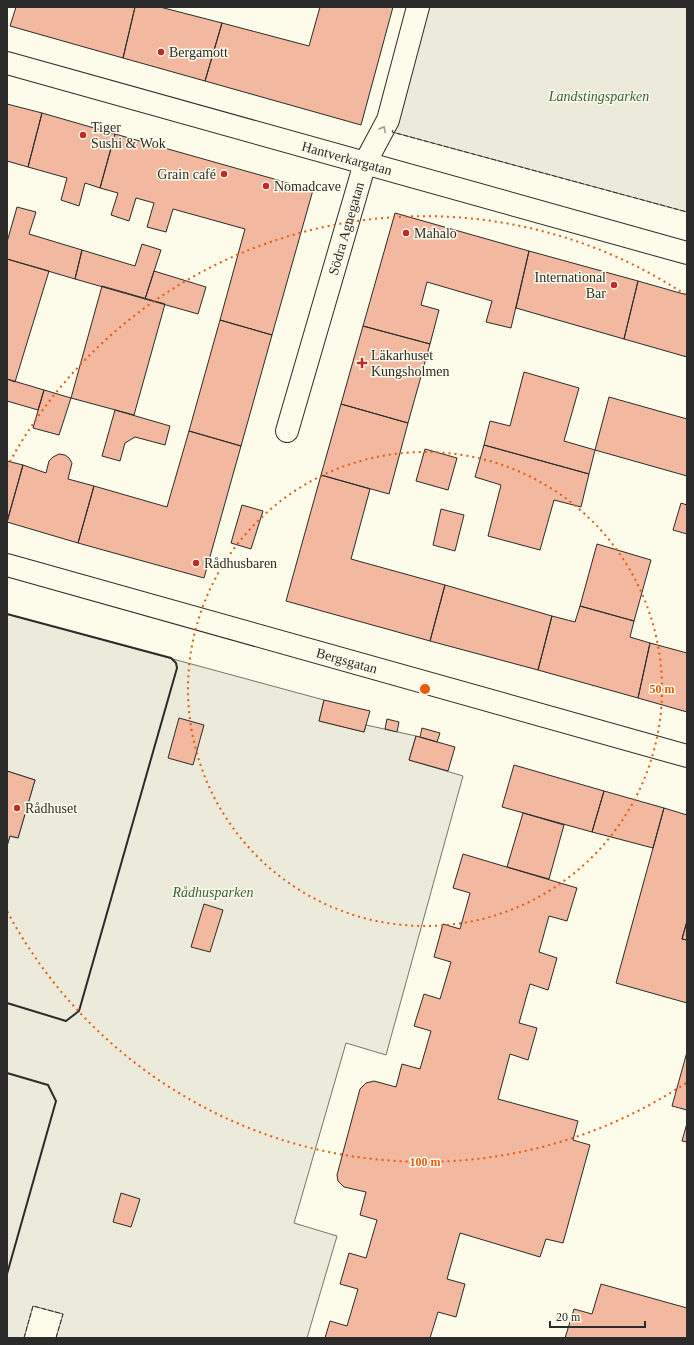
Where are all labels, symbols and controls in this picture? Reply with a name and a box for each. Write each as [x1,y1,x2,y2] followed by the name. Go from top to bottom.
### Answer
[169,45,228,60] place label: Bergamott
[156,47,166,57] marker: Bergamott
[548,89,649,104] park label: Landstingsparken
[91,120,166,151] place label: Tiger Sushi & Wok
[379,126,386,133] one-way arrow
[78,130,88,140] marker: Tiger Sushi & Wok
[300,139,394,178] street label: Hantverkargatan
[157,167,216,182] place label: Grain café
[219,169,229,179] marker: Grain café
[274,179,341,194] place label: Nomadcave
[326,180,367,277] street label: Södra Agnegatan
[261,181,271,191] marker: Nomadcave
[414,226,457,241] place label: Mahalo
[401,228,411,238] marker: Mahalo
[534,270,606,301] place label: International Bar
[609,280,619,290] marker: International Bar
[371,348,450,379] place label: Läkarhuset Kungsholmen
[356,357,368,369] marker: Läkarhuset Kungsholmen
[204,556,277,571] place label: Rådhusbaren
[191,558,201,568] marker: Rådhusbaren
[314,645,379,677] street label: Bergsgatan
[418,682,432,696] centre of rings
[650,682,675,696] text: 50 m
[25,801,77,816] place label: Rådhuset
[12,803,22,813] marker: Rådhuset
[172,885,253,900] park label: Rådhusparken
[410,1155,441,1169] text: 100 m
[550,1303,645,1329] scale bar
[556,1310,581,1324] text: 20 m

